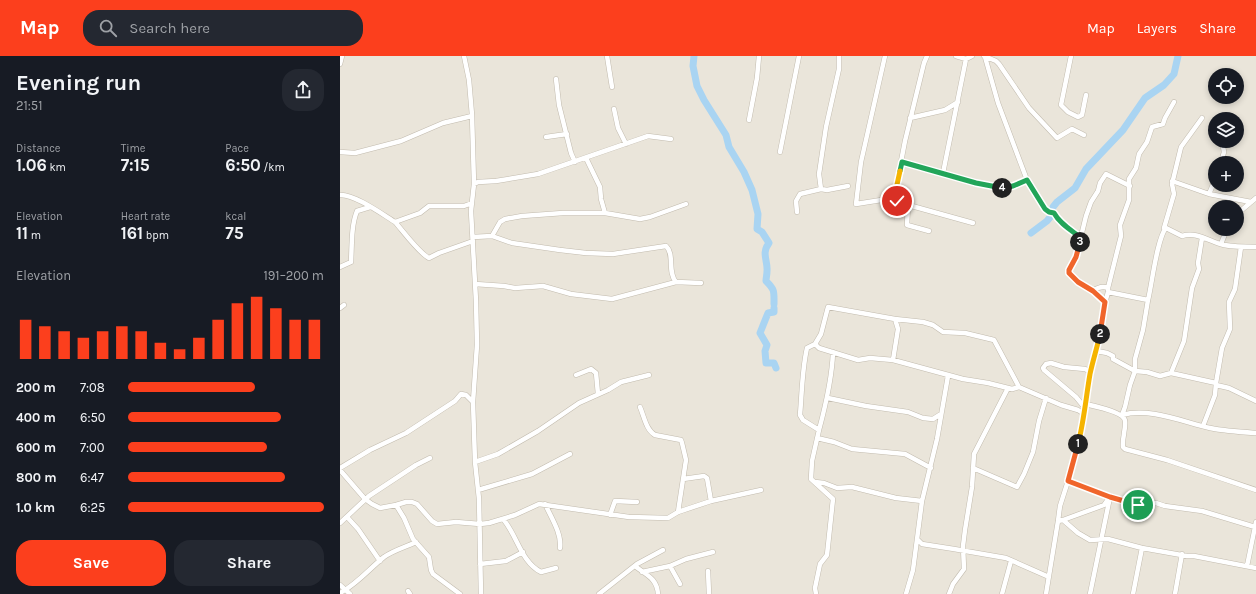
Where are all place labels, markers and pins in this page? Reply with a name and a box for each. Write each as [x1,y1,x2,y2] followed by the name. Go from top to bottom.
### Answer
[992,178,1012,198] pin: 4
[880,184,914,218] pin
[1070,232,1090,252] pin: 3
[1090,324,1110,344] pin: 2
[1068,434,1088,454] pin: 1
[1121,488,1155,522] pin

